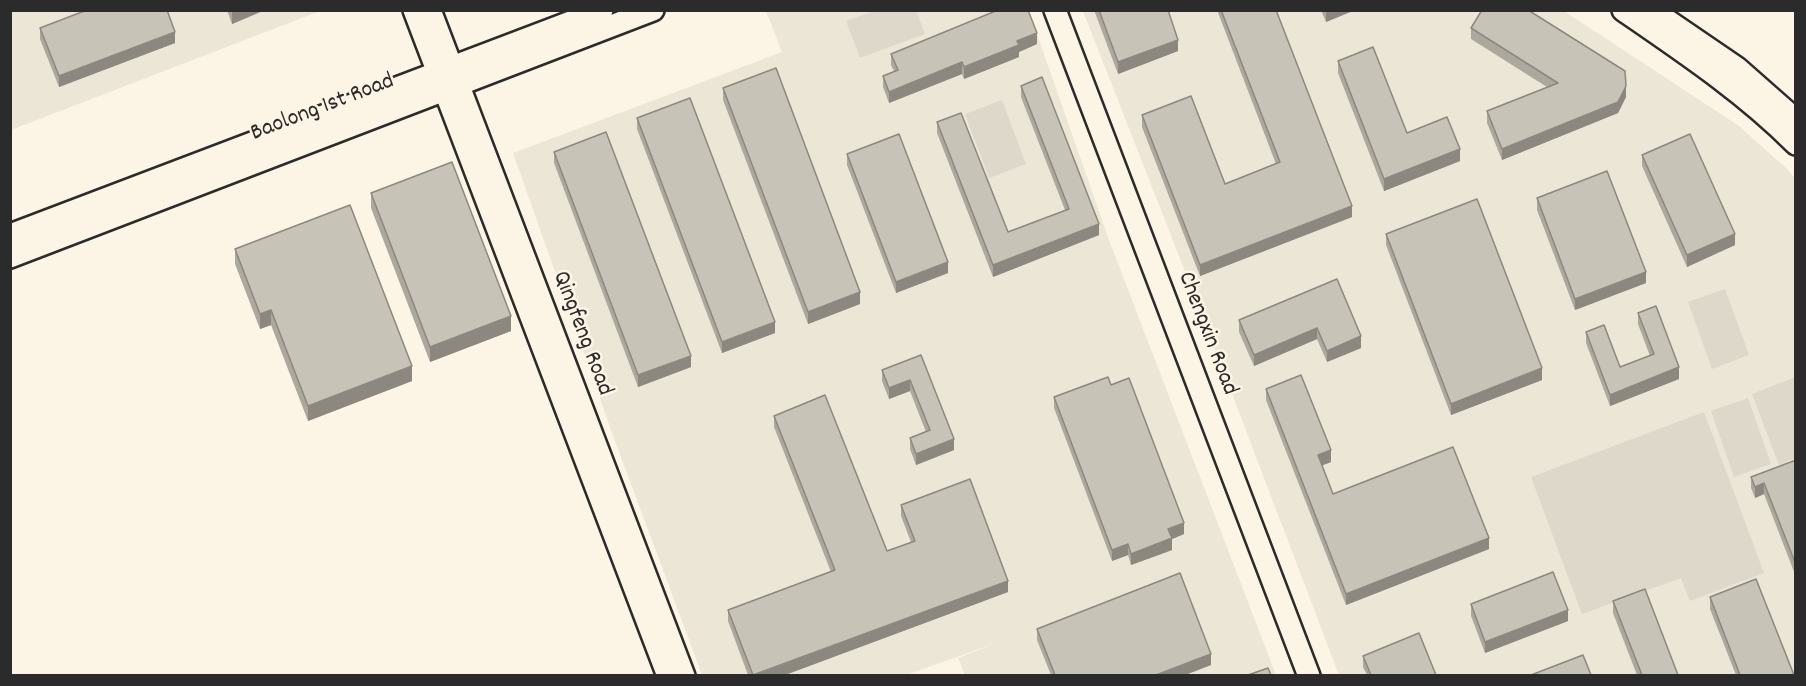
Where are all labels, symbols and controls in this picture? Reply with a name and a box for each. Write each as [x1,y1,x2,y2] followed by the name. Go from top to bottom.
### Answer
[247,68,399,150] street label: Baolong 1st Road
[544,268,618,400] street label: Qingfeng Road
[1169,268,1243,400] street label: Chengxin Road

